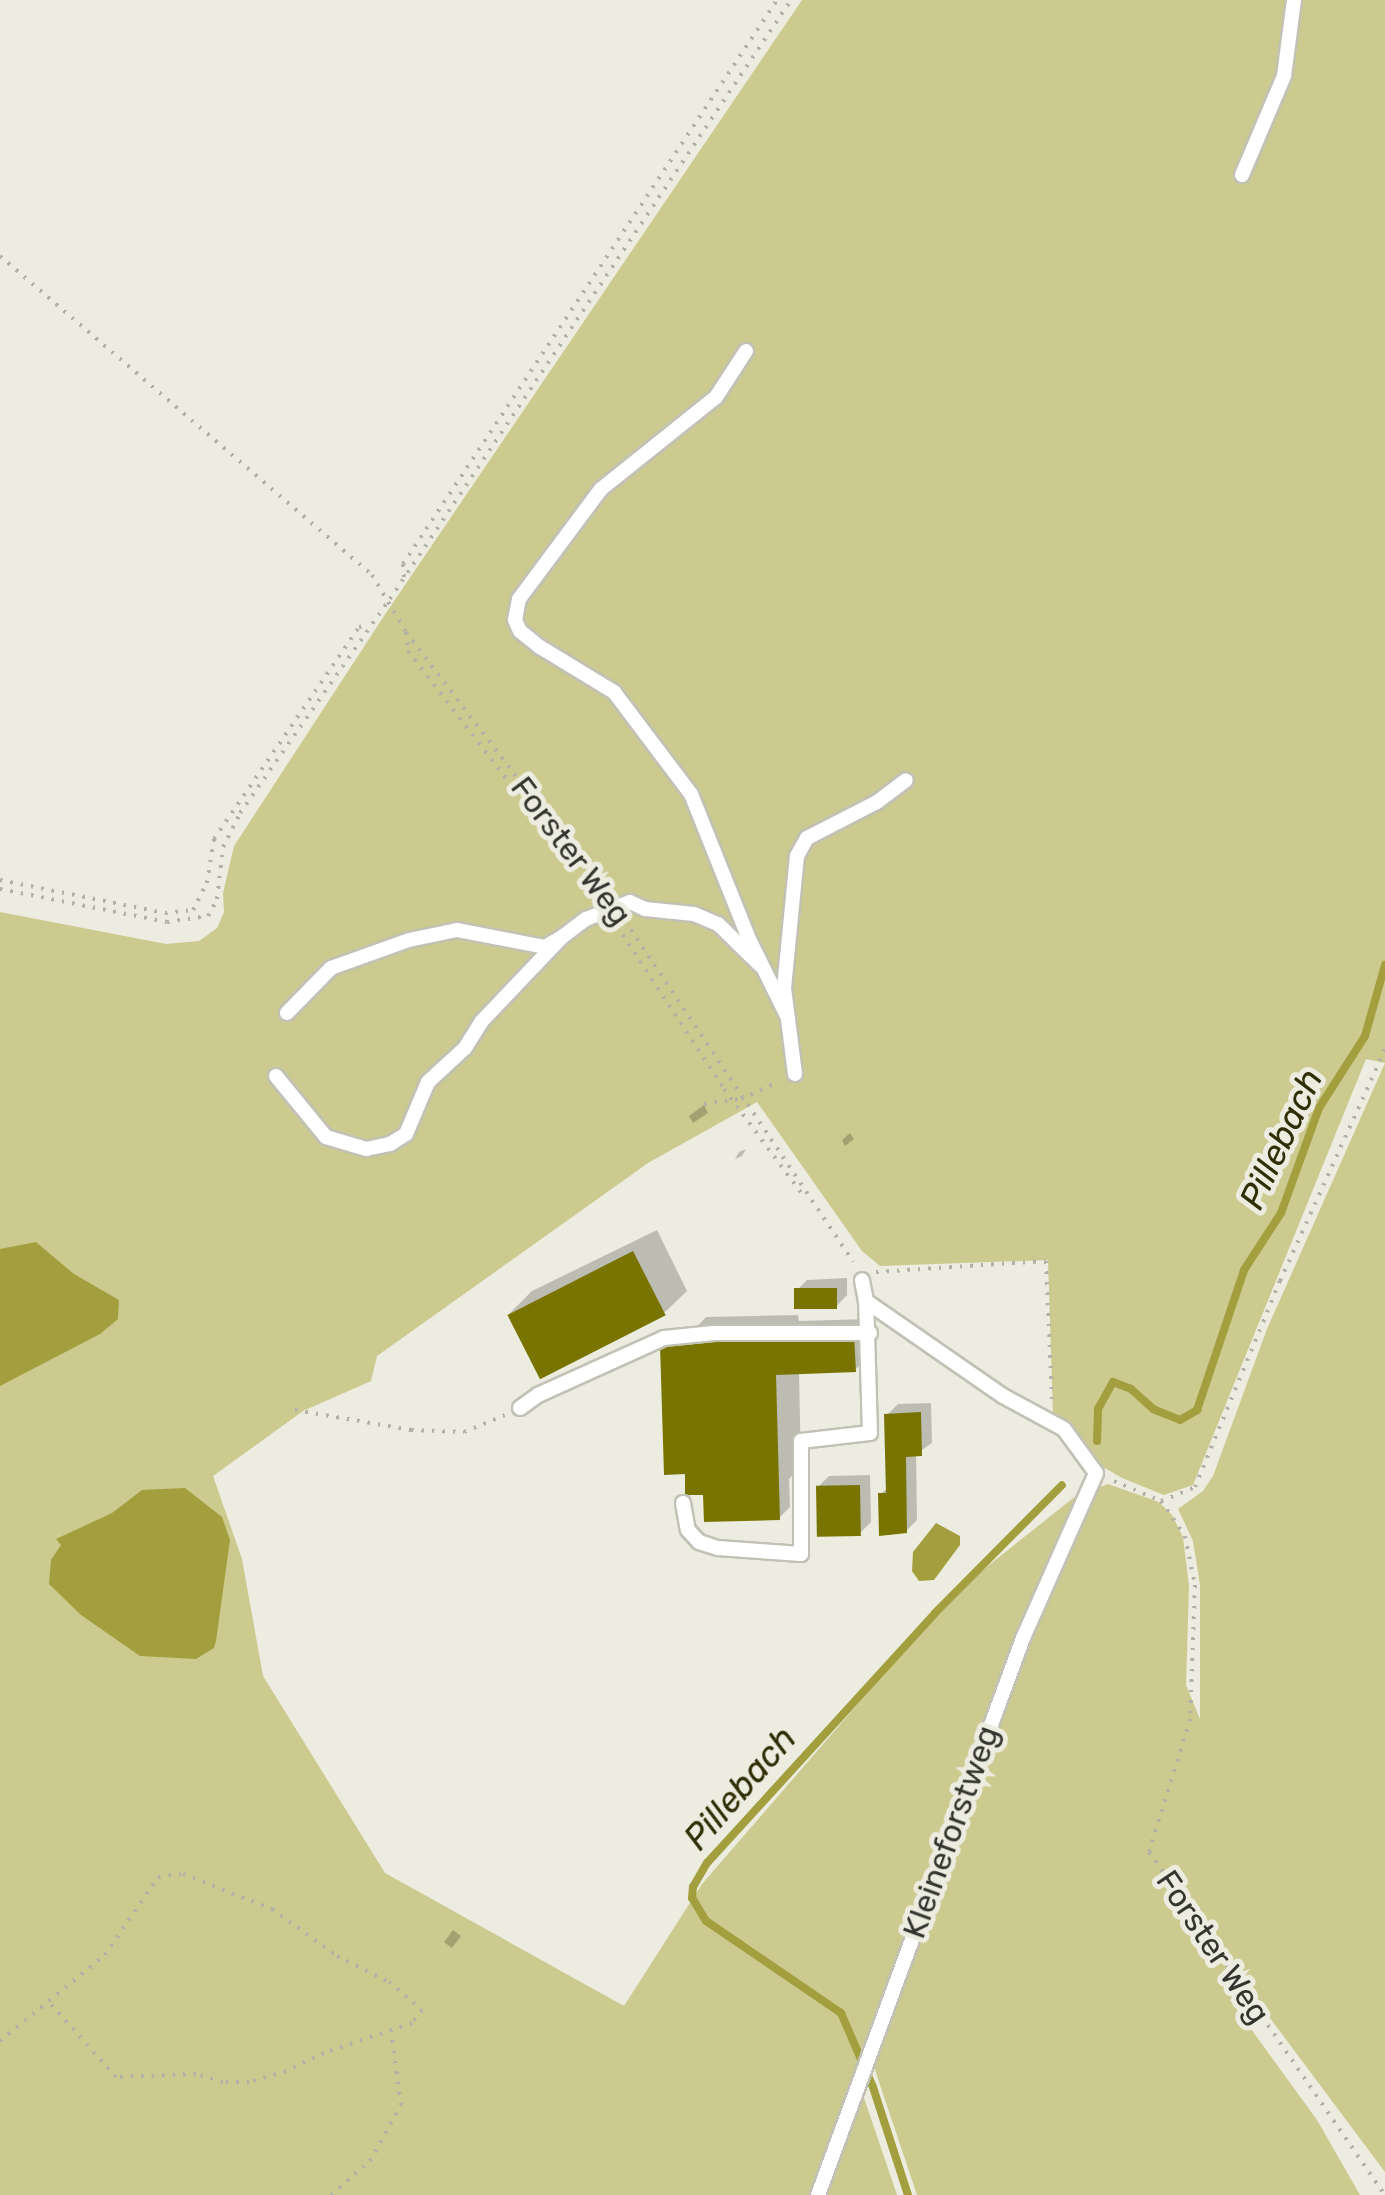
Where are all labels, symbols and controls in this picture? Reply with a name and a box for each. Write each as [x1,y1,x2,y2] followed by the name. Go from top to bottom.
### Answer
[502,769,640,933] street label: Forster Weg
[1230,1062,1332,1216] water label: Pillebach
[675,1718,805,1858] water label: Pillebach
[895,1720,1007,1944] street label: Kleineforstweg
[1147,1863,1279,2031] street label: Forster Weg

